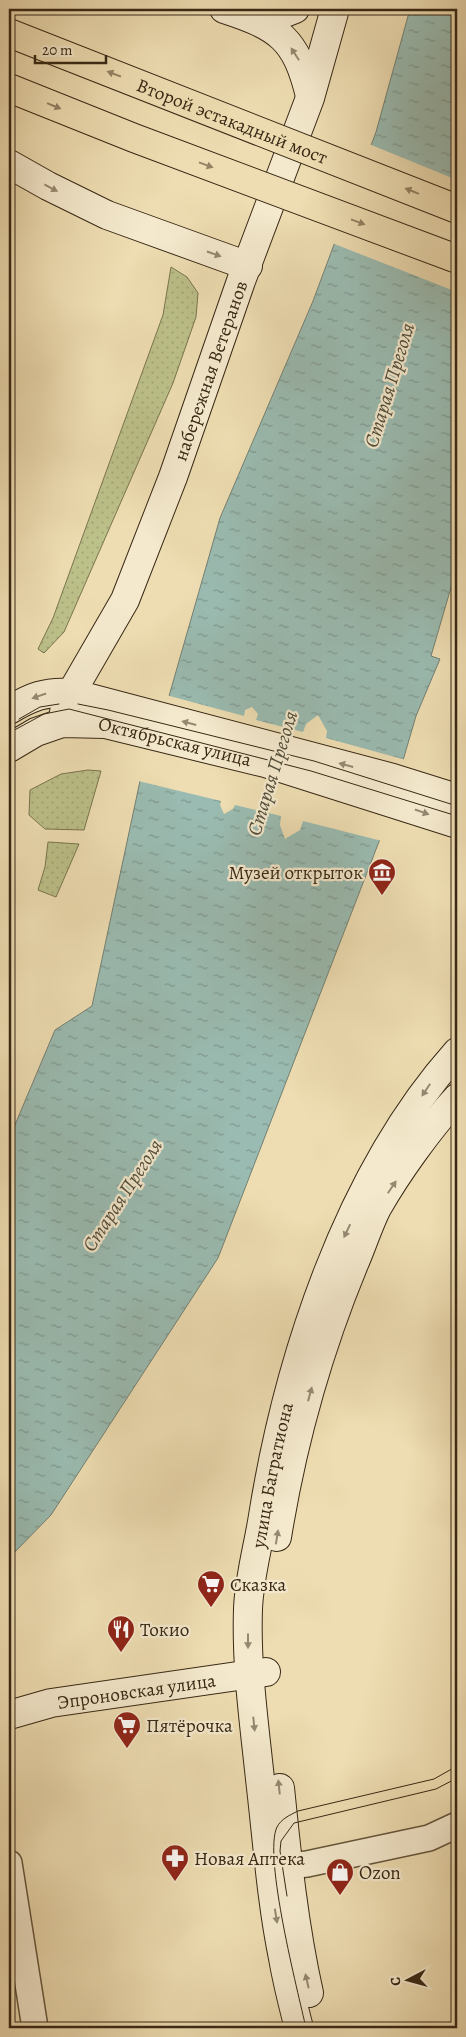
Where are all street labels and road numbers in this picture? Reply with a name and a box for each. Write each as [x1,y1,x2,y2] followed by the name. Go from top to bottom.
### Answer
[133,72,332,171] street label: Второй эстакадный мост
[168,277,254,464] street label: набережная Ветеранов
[95,711,254,773] street label: Октябрьская улица
[245,1399,300,1551] street label: улица Багратиона
[56,1667,218,1716] street label: Эпроновская улица

